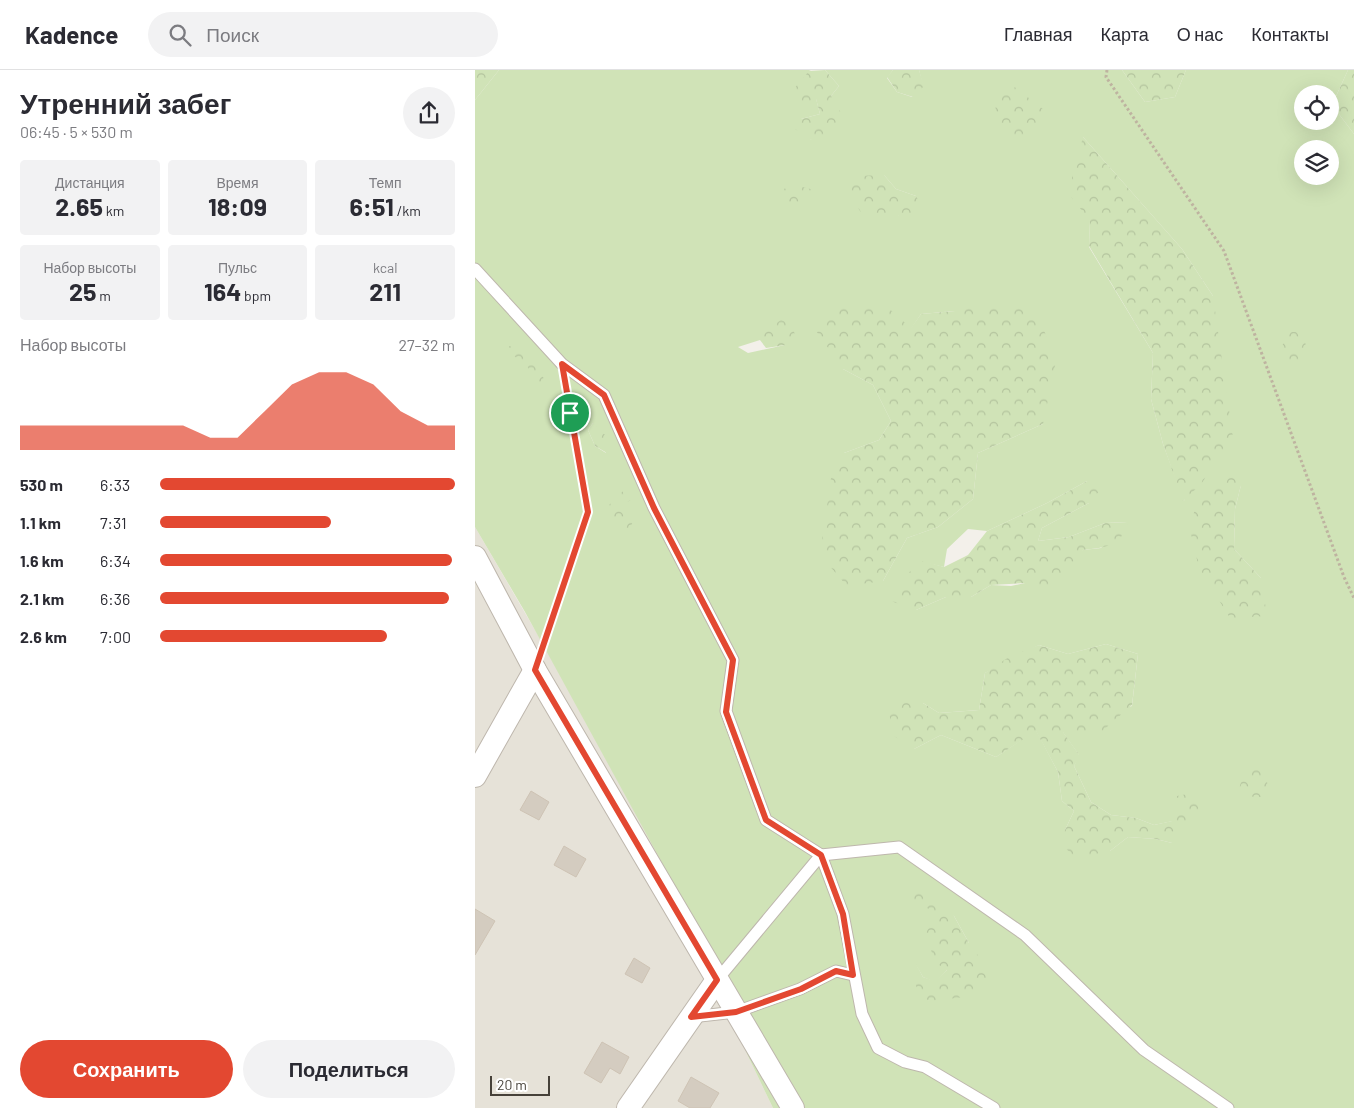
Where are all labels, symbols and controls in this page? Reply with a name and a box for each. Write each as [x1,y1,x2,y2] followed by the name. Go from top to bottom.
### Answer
[148,12,498,57] search box
[25,20,118,49] text: Kadence
[166,21,194,49] icon: search
[206,23,259,46] text: Поиск
[1004,23,1073,45] text: Главная
[1101,23,1149,45] text: Карта
[1177,23,1223,45] text: О нас
[1251,23,1329,45] text: Контакты
[1294,85,1339,185] map controls
[1294,85,1339,130] button: locate
[20,86,231,120] text: Утренний забег
[403,87,455,139] button: share
[20,122,133,141] text: 06:45 · 5 × 530 m
[1294,140,1339,185] button: layers
[55,174,125,191] text: Дистанция
[216,174,259,191] text: Время
[369,174,402,191] text: Темп
[55,191,103,221] text: 2.65
[208,191,267,221] text: 18:09
[349,191,394,221] text: 6:51
[103,202,124,219] text: km
[394,202,421,219] text: /km
[43,259,136,276] text: Набор высоты
[218,259,257,276] text: Пульс
[373,259,397,276] text: kcal
[69,276,96,306] text: 25
[204,276,241,306] text: 164
[369,276,401,306] text: 211
[96,287,111,304] text: m
[241,287,271,304] text: bpm
[20,335,126,354] text: Набор высоты
[398,335,455,354] text: 27–32 m
[549,392,591,434] pin
[556,399,584,427] icon: arrive
[20,475,63,494] text: 530 m
[100,475,130,494] text: 6:33
[20,513,61,532] text: 1.1 km
[100,513,127,532] text: 7:31
[20,551,64,570] text: 1.6 km
[100,551,131,570] text: 6:34
[20,589,64,608] text: 2.1 km
[100,589,130,608] text: 6:36
[20,627,67,646] text: 2.6 km
[100,627,131,646] text: 7:00
[20,1040,233,1098] button: Сохранить
[243,1040,455,1098] button: Поделиться
[490,1073,550,1096] scale bar
[497,1076,527,1093] text: 20 m

